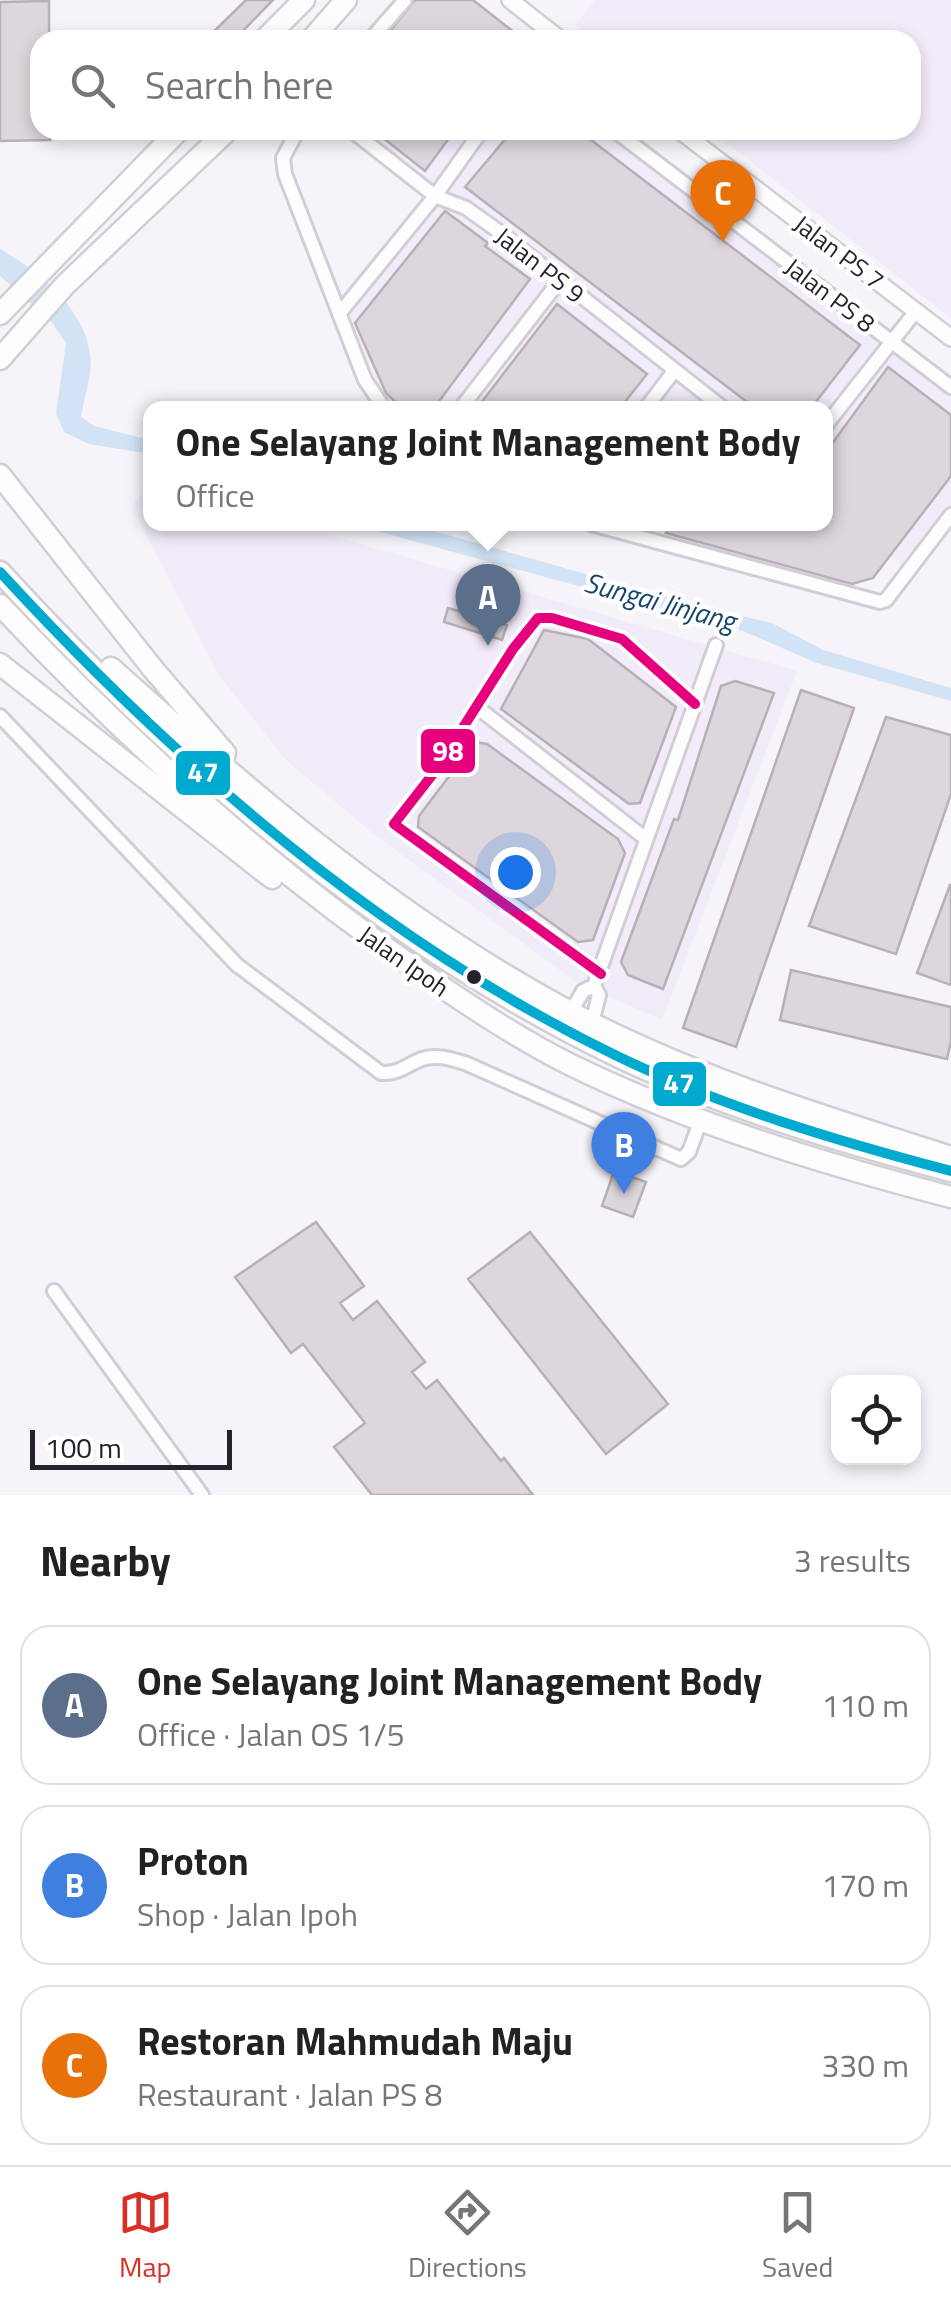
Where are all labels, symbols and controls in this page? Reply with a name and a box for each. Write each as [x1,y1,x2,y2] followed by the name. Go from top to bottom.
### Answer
[30,30,921,140] search box
[145,56,333,114] text: Search here
[65,58,120,113] icon: search
[690,160,756,242] pin: C
[786,205,892,299] street label: Jalan PS 7
[487,218,593,312] street label: Jalan PS 9
[777,248,883,342] street label: Jalan PS 8
[143,401,833,531] popup
[175,413,801,471] text: One Selayang Joint Management Body
[175,471,255,519] text: Office
[580,560,743,643] water label: Sungai Jinjang
[456,564,520,646] pin: A
[419,727,477,775] line badge: 98
[432,729,464,772] text: 98
[174,749,232,797] line badge: 47
[187,750,219,793] text: 47
[490,847,541,898] your location
[351,916,457,1006] street label: Jalan Ipoh
[464,967,484,987] unlabelled marker
[651,1060,708,1108] line badge: 47
[663,1061,695,1104] text: 47
[592,1112,656,1194] pin: B
[831,1375,921,1465] map controls
[831,1375,921,1465] button: locate
[30,1425,232,1470] scale bar
[45,1426,122,1469] text: 100 m
[40,1528,171,1592] text: Nearby
[794,1536,911,1584] text: 3 results
[137,1652,762,1710] text: One Selayang Joint Management Body
[65,1681,84,1729] text: A
[821,1681,909,1729] text: 110 m
[137,1710,405,1758] text: Office · Jalan OS 1/5
[137,1832,249,1890] text: Proton
[65,1861,84,1909] text: B
[821,1861,909,1909] text: 170 m
[137,1890,358,1938] text: Shop · Jalan Ipoh
[137,2012,573,2070] text: Restoran Mahmudah Maju
[66,2041,83,2089] text: C
[821,2041,909,2089] text: 330 m
[137,2070,442,2118] text: Restaurant · Jalan PS 8
[118,2185,173,2288] tab: Map
[408,2185,527,2288] tab: Directions
[762,2185,833,2288] tab: Saved

